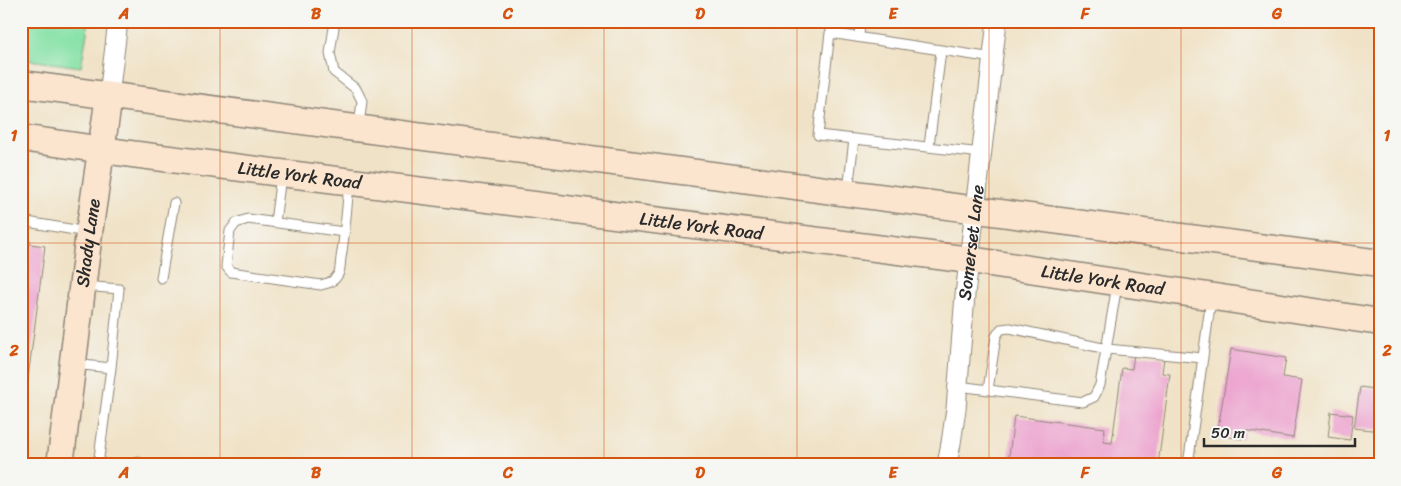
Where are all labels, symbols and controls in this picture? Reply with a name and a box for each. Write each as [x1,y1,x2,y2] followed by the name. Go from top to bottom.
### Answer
[118,0,129,28] text: A
[311,0,322,28] text: B
[502,0,514,28] text: C
[695,0,705,28] text: D
[889,0,899,28] text: E
[1080,0,1091,28] text: F
[1271,0,1283,28] text: G
[11,121,18,150] text: 1
[1384,121,1391,150] text: 1
[236,152,365,199] street label: Little York Road
[949,183,994,302] street label: Somerset Lane
[66,196,110,289] street label: Shady Lane
[638,202,766,250] street label: Little York Road
[1039,255,1168,305] street label: Little York Road
[8,336,19,365] text: 2
[1381,336,1392,365] text: 2
[1204,416,1355,448] scale bar
[1211,420,1246,446] text: 50 m
[118,458,129,486] text: A
[311,458,322,486] text: B
[502,458,514,486] text: C
[695,458,705,486] text: D
[889,458,899,486] text: E
[1080,458,1091,486] text: F
[1271,458,1283,486] text: G

